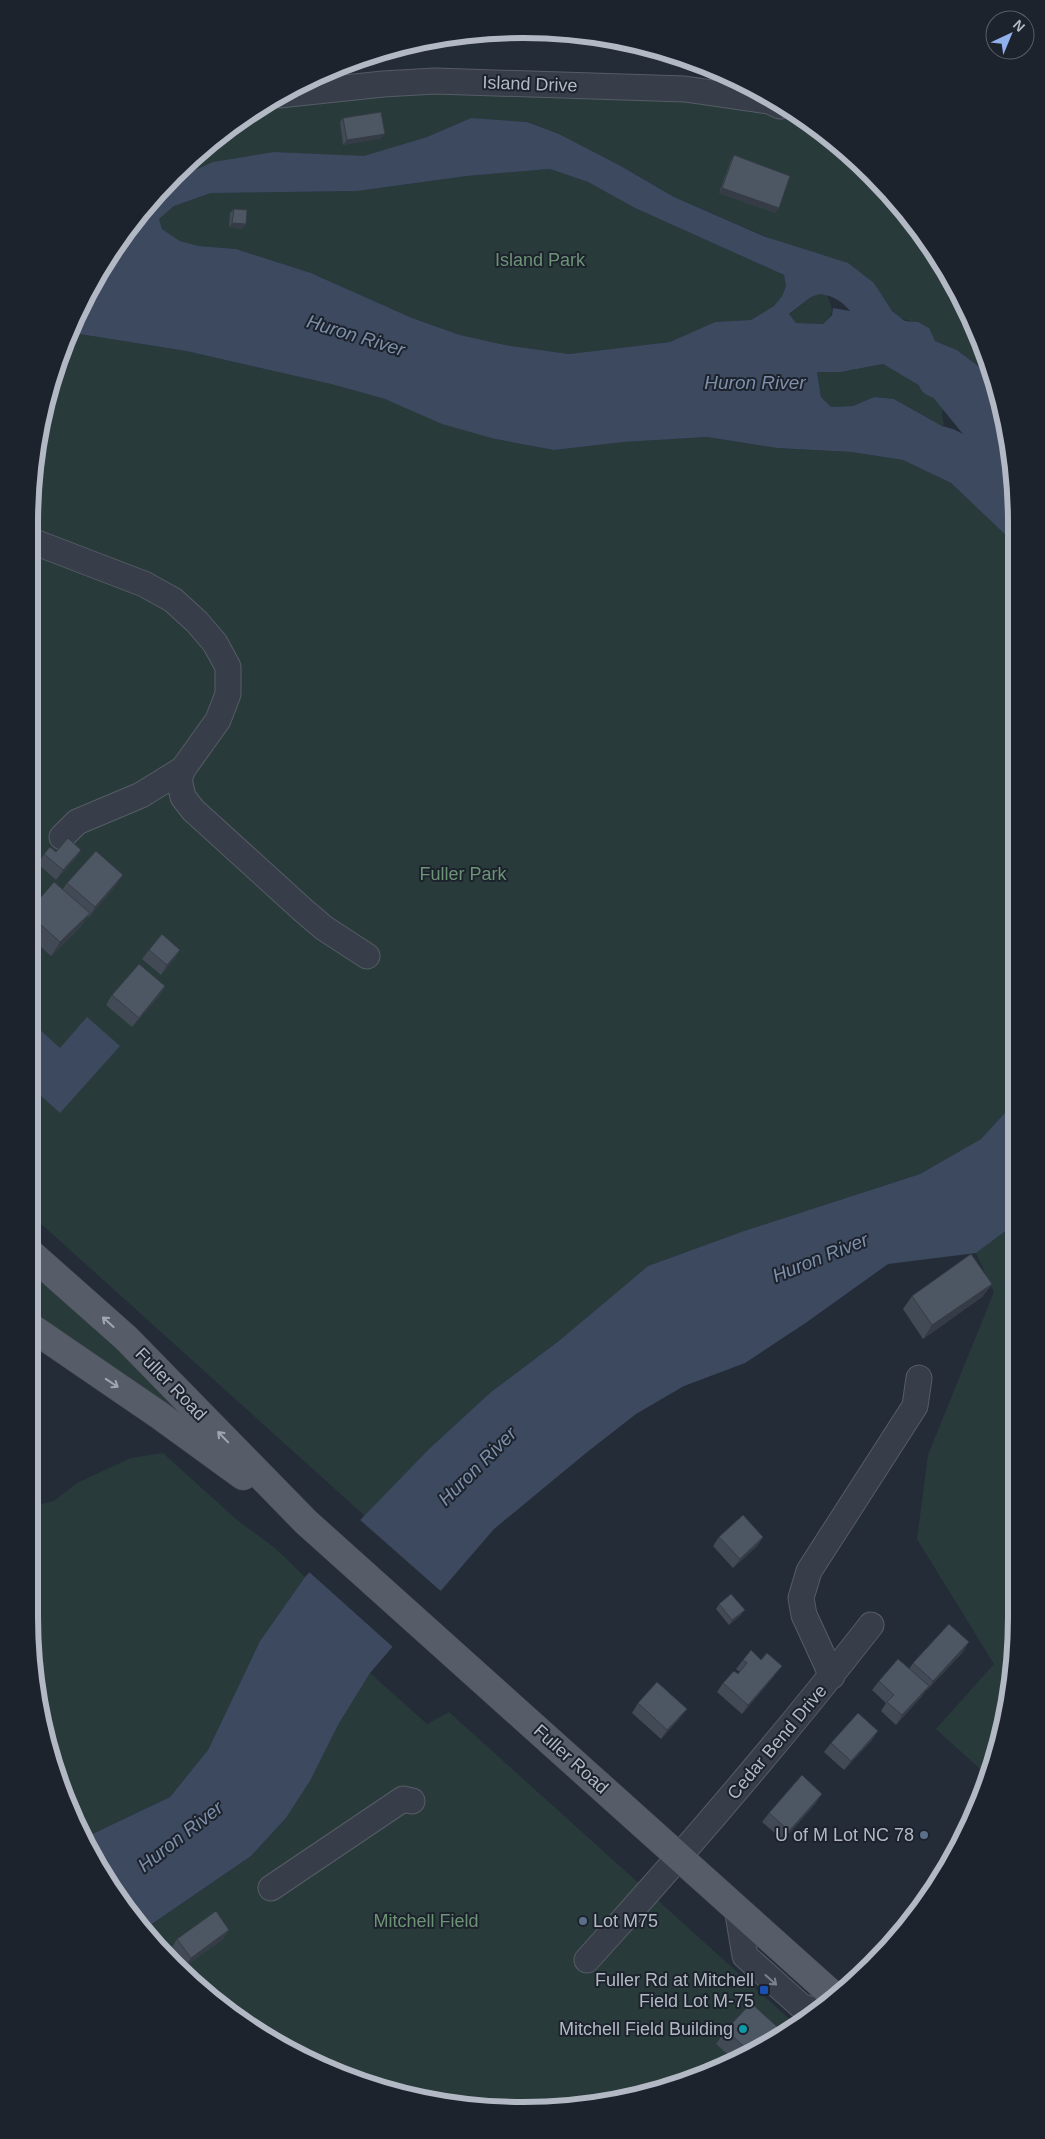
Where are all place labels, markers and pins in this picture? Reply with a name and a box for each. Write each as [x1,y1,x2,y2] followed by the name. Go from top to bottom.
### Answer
[775,1825,914,1845] place label: U of M Lot NC 78
[918,1829,930,1841] marker: U of M Lot NC 78
[593,1911,658,1931] place label: Lot M75
[577,1915,589,1927] marker: Lot M75
[595,1970,754,2011] place label: Fuller Rd at Mitchell Field Lot M-75
[758,1984,770,1996] marker: Fuller Rd at Mitchell Field Lot M-75
[559,2019,733,2039] place label: Mitchell Field Building
[737,2023,749,2035] marker: Mitchell Field Building

